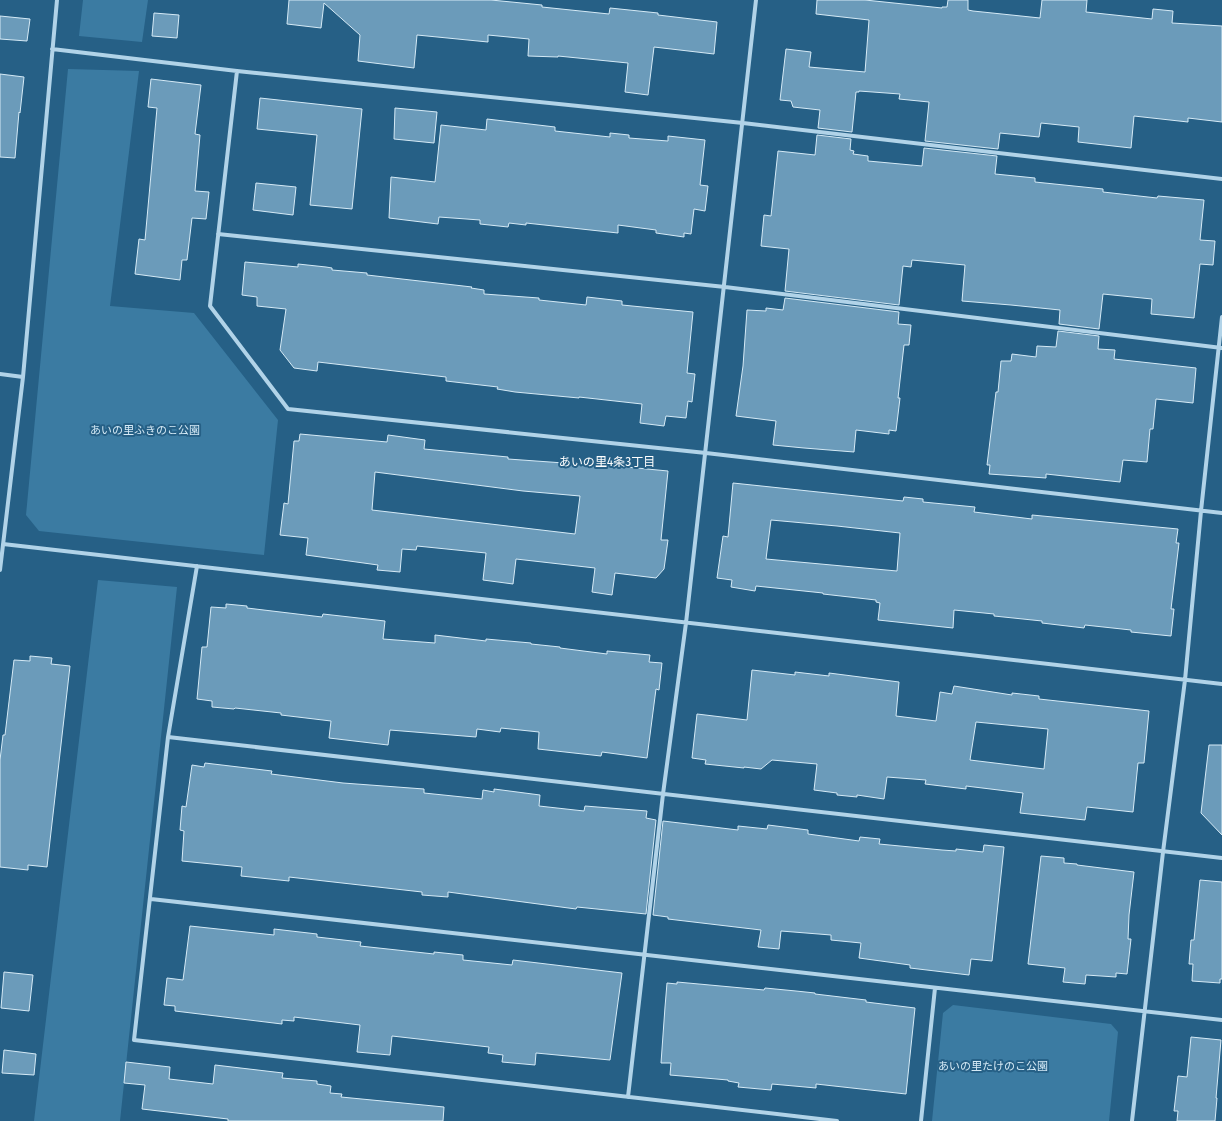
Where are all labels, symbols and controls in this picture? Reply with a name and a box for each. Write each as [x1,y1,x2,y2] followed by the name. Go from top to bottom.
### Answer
[90,424,200,437] park label: あいの里ふきのこ公園
[559,455,655,469] district label: あいの里4条3丁目
[938,1060,1048,1073] park label: あいの里たけのこ公園

